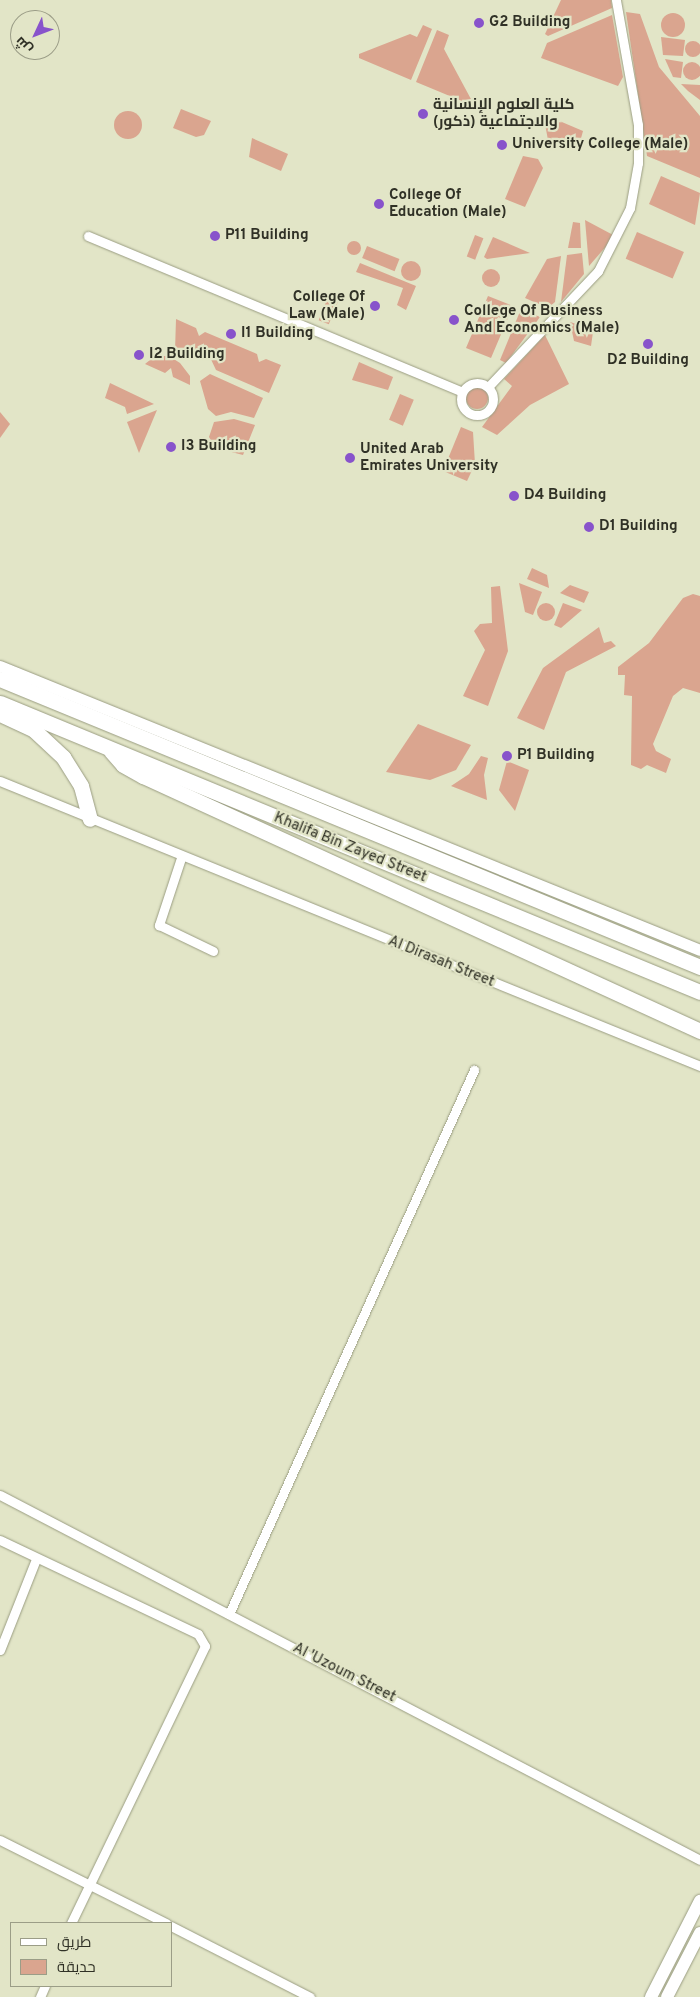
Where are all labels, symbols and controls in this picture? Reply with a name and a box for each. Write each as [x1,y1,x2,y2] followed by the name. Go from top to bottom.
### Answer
[10,10,60,60] north arrow
[489,14,570,32] place label: G2 Building
[473,17,485,29] marker: G2 Building
[12,33,37,57] text: ش
[433,96,574,131] place label: كلية العلوم الإنسانية والاجتماعية (ذكور)
[417,108,429,120] marker: كلية العلوم الإنسانية والاجتماعية (ذكور)
[512,136,688,154] place label: University College (Male)
[496,139,508,151] marker: University College (Male)
[389,186,507,221] place label: College Of Education (Male)
[373,198,385,210] marker: College Of Education (Male)
[225,227,309,245] place label: P11 Building
[209,230,221,242] marker: P11 Building
[289,288,365,323] place label: College Of Law (Male)
[369,300,381,312] marker: College Of Law (Male)
[464,302,620,337] place label: College Of Business And Economics (Male)
[448,314,460,326] marker: College Of Business And Economics (Male)
[241,325,314,343] place label: I1 Building
[225,328,237,340] marker: I1 Building
[642,338,654,350] marker: D2 Building
[149,346,225,364] place label: I2 Building
[133,349,145,361] marker: I2 Building
[607,352,689,370] place label: D2 Building
[181,438,257,456] place label: I3 Building
[360,440,498,475] place label: United Arab Emirates University
[165,441,177,453] marker: I3 Building
[344,452,356,464] marker: United Arab Emirates University
[524,487,606,505] place label: D4 Building
[508,490,520,502] marker: D4 Building
[599,518,678,536] place label: D1 Building
[583,521,595,533] marker: D1 Building
[517,747,595,765] place label: P1 Building
[501,750,513,762] marker: P1 Building
[271,809,429,887] street label: Khalifa Bin Zayed Street
[385,932,497,992] street label: Al Dirasah Street
[290,1639,398,1707] street label: Al 'Uzoum Street
[10,1922,172,1987] legend
[57,1934,91,1953] text: طريق
[57,1959,96,1978] text: حديقة

